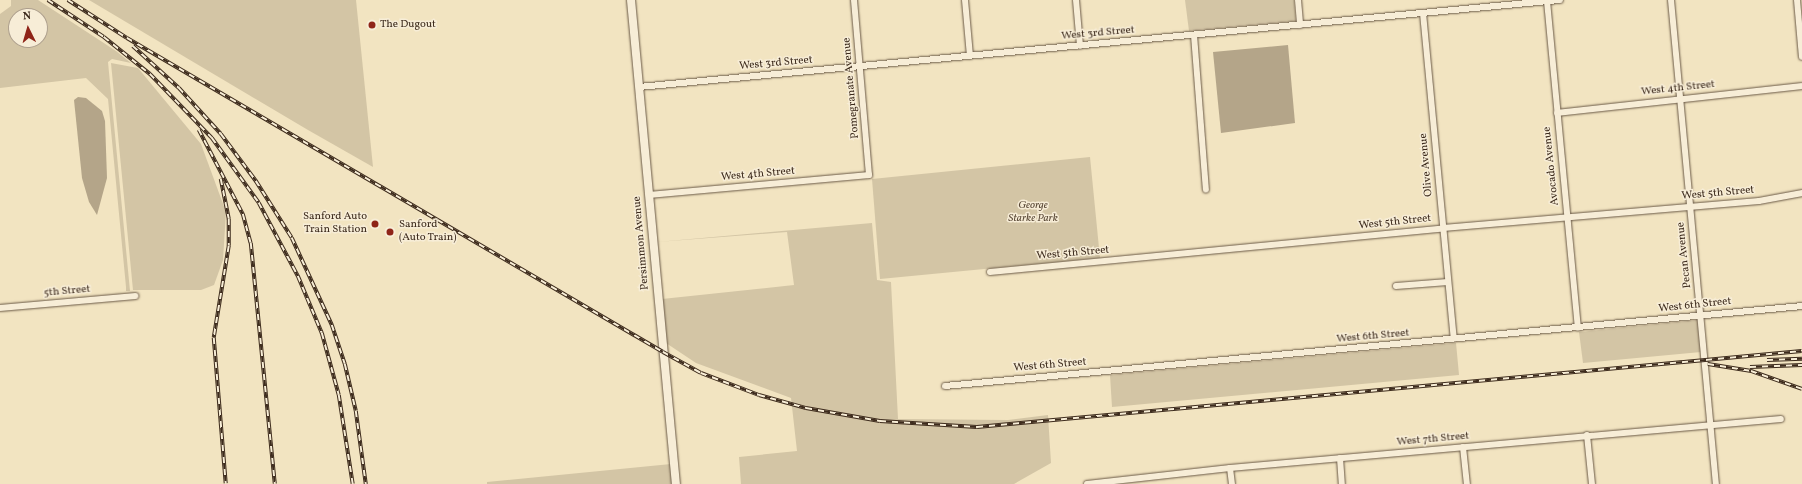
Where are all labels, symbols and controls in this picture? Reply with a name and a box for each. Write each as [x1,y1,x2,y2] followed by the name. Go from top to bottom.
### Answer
[8,8,48,48] north arrow
[22,9,32,24] text: N
[380,18,436,32] place label: The Dugout
[367,20,377,30] marker: The Dugout
[1061,24,1135,44] street label: West 3rd Street
[841,37,863,139] street label: Pomegranate Avenue
[739,54,813,74] street label: West 3rd Street
[1640,79,1716,99] street label: West 4th Street
[1541,126,1563,206] street label: Avocado Avenue
[1418,133,1436,197] street label: Olive Avenue
[720,165,796,185] street label: West 4th Street
[1681,184,1755,204] street label: West 5th Street
[631,196,653,290] street label: Persimmon Avenue
[1008,200,1058,226] park label: George Starke Park
[303,211,367,237] place label: Sanford Auto Train Station
[1358,213,1432,233] street label: West 5th Street
[370,219,380,229] marker: Sanford Auto Train Station
[399,219,457,245] place label: Sanford (Auto Train)
[1675,221,1695,289] street label: Pecan Avenue
[384,226,396,238] marker: Sanford (Auto Train)
[1036,244,1110,264] street label: West 5th Street
[43,283,91,301] street label: 5th Street
[1658,296,1732,316] street label: West 6th Street
[1336,327,1410,347] street label: West 6th Street
[1013,356,1087,376] street label: West 6th Street
[1396,430,1470,450] street label: West 7th Street

